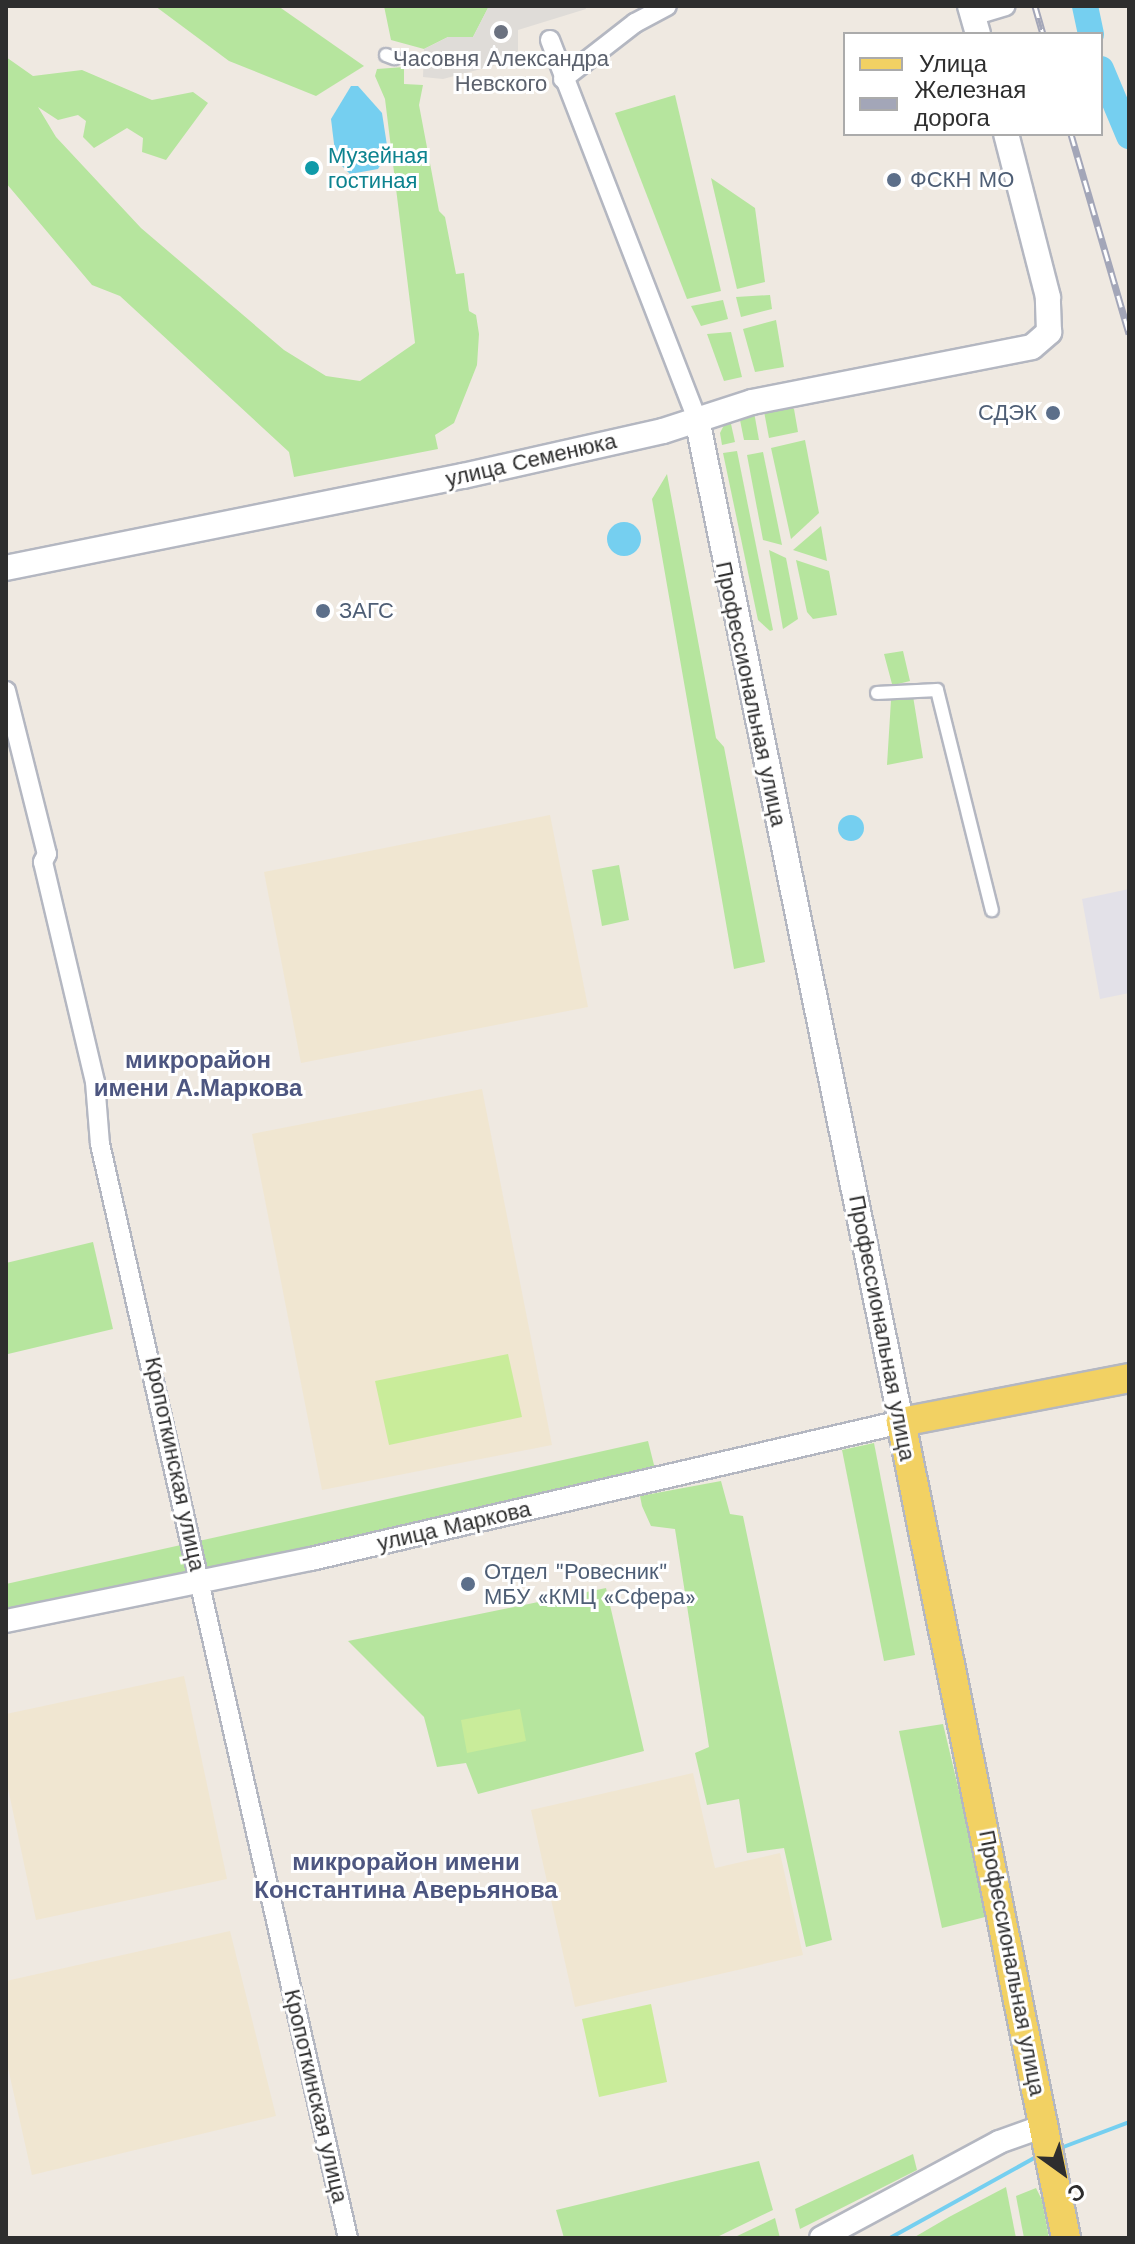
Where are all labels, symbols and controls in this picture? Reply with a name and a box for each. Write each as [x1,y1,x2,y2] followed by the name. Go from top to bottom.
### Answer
[492,23,510,41] marker: Часовня Александра Невского
[843,32,1103,136] legend
[393,45,609,96] place label: Часовня Александра Невского
[919,50,987,78] text: Улица
[914,76,1026,132] text: Железная дорога
[328,142,428,194] place label: Музейная гостиная
[303,159,321,177] marker: Музейная гостиная
[910,167,1014,193] place label: ФСКН МО
[885,171,903,189] marker: ФСКН МО
[978,400,1037,426] place label: СДЭК
[1044,404,1062,422] marker: СДЭК
[443,428,619,492] street label: улица Семенюка
[710,559,792,829] street label: Профессиональная улица
[339,598,394,624] place label: ЗАГС
[314,602,332,620] marker: ЗАГС
[94,1047,302,1103] district label: микрорайон имени А.Маркова
[843,1193,921,1463] street label: Профессиональная улица
[139,1354,211,1574] street label: Кропоткинская улица
[375,1496,533,1556] street label: улица Маркова
[484,1558,696,1610] place label: Отдел "Ровесник" МБУ «КМЦ «Сфера»
[459,1575,477,1593] marker: Отдел "Ровесник" МБУ «КМЦ «Сфера»
[973,1828,1051,2098] street label: Профессиональная улица
[254,1849,558,1905] district label: микрорайон имени Константина Аверьянова
[279,1987,353,2205] street label: Кропоткинская улица
[1023,2132,1103,2212] north arrow
[1063,2178,1090,2207] text: С

